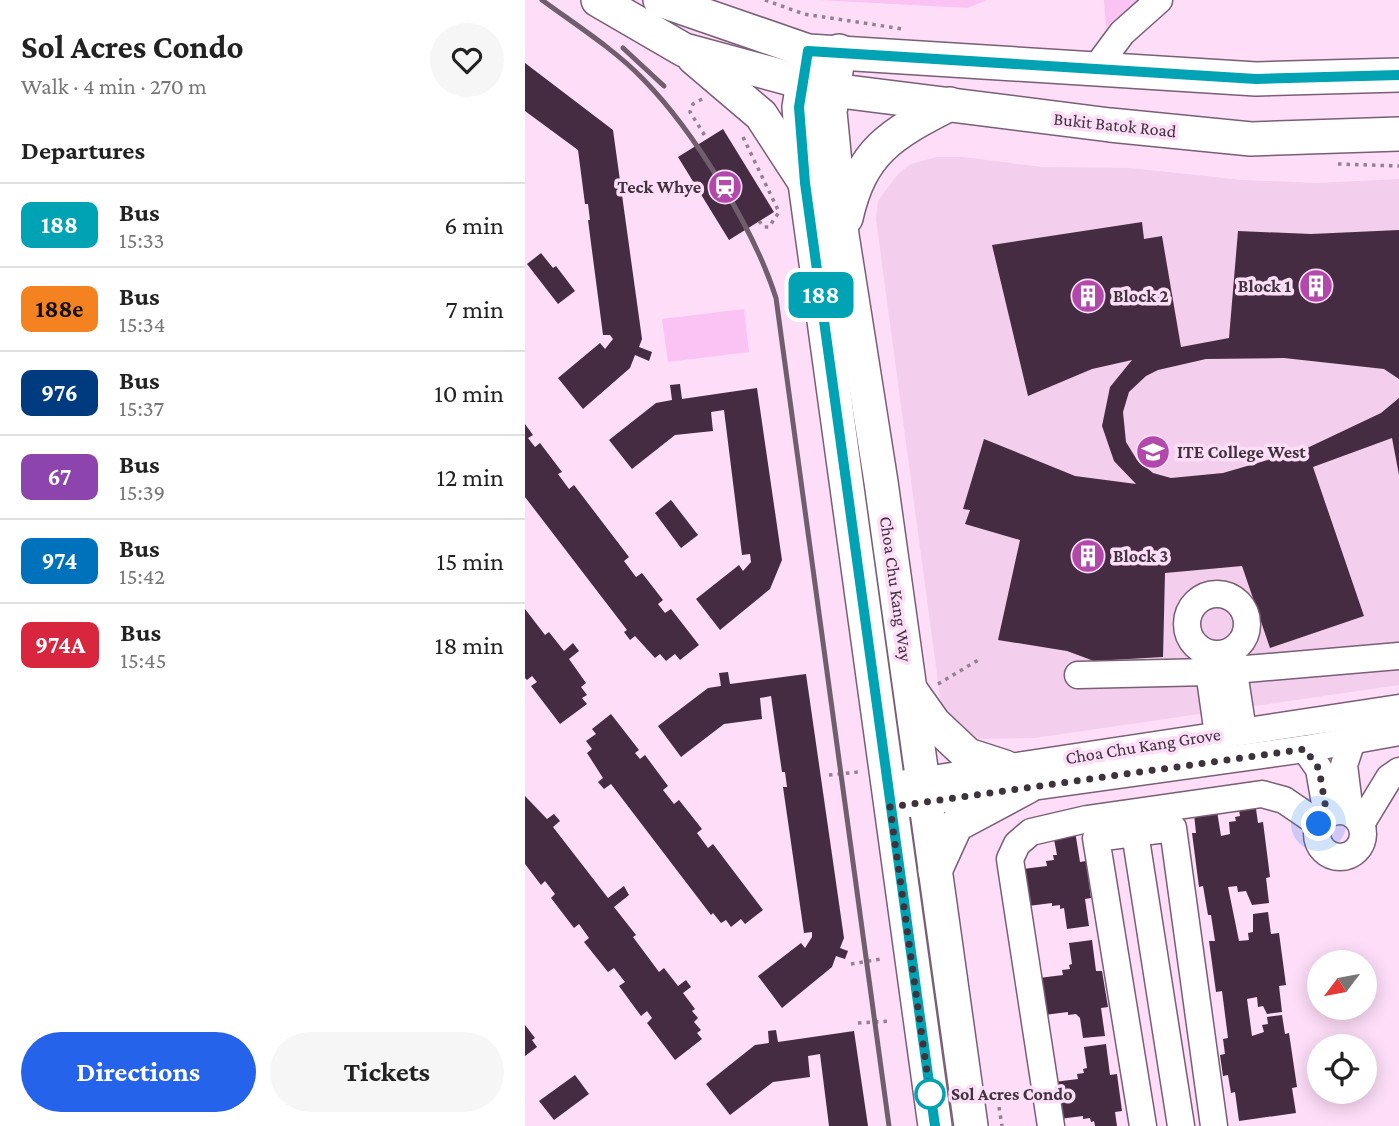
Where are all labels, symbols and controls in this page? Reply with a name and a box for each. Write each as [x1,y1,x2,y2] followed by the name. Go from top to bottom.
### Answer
[430,23,504,97] button: heart
[21,28,244,65] text: Sol Acres Condo
[21,73,207,99] text: Walk · 4 min · 270 m
[1053,109,1178,141] street label: Bukit Batok Road
[21,136,145,165] text: Departures
[706,168,744,206] station icon: Teck Whye
[617,177,701,197] place label: Teck Whye
[119,198,160,227] text: Bus
[41,211,78,238] text: 188
[444,211,504,240] text: 6 min
[119,227,164,253] text: 15:33
[1297,267,1335,305] building icon: Block 1
[781,272,861,318] line badge: 188
[1238,276,1291,296] place label: Block 1
[1069,277,1107,315] building icon: Block 2
[803,281,839,308] text: 188
[119,282,160,311] text: Bus
[1113,286,1169,306] place label: Block 2
[35,295,84,322] text: 188e
[445,295,504,324] text: 7 min
[119,311,165,337] text: 15:34
[119,366,160,395] text: Bus
[41,379,78,406] text: 976
[434,379,504,408] text: 10 min
[119,395,164,421] text: 15:37
[1134,433,1172,471] school or university icon: ITE College West
[1177,442,1306,462] place label: ITE College West
[119,450,160,479] text: Bus
[48,463,71,490] text: 67
[436,463,504,492] text: 12 min
[119,479,165,505] text: 15:39
[876,515,916,664] street label: Choa Chu Kang Way
[119,534,160,563] text: Bus
[1069,537,1107,575] building icon: Block 3
[1113,546,1168,566] place label: Block 3
[41,547,78,574] text: 974
[437,547,504,576] text: 15 min
[119,563,165,589] text: 15:42
[120,618,161,647] text: Bus
[35,631,85,658] text: 974A
[435,631,504,660] text: 18 min
[120,647,167,673] text: 15:45
[1064,724,1222,768] street label: Choa Chu Kang Grove
[1301,806,1336,841] your location
[1307,950,1377,1020] north arrow
[1307,950,1377,1104] map controls
[21,1032,256,1112] button: Directions
[270,1032,504,1112] button: Tickets
[1307,1034,1377,1104] button: locate
[915,1079,945,1109] marker: Sol Acres Condo
[951,1084,1073,1104] place label: Sol Acres Condo

